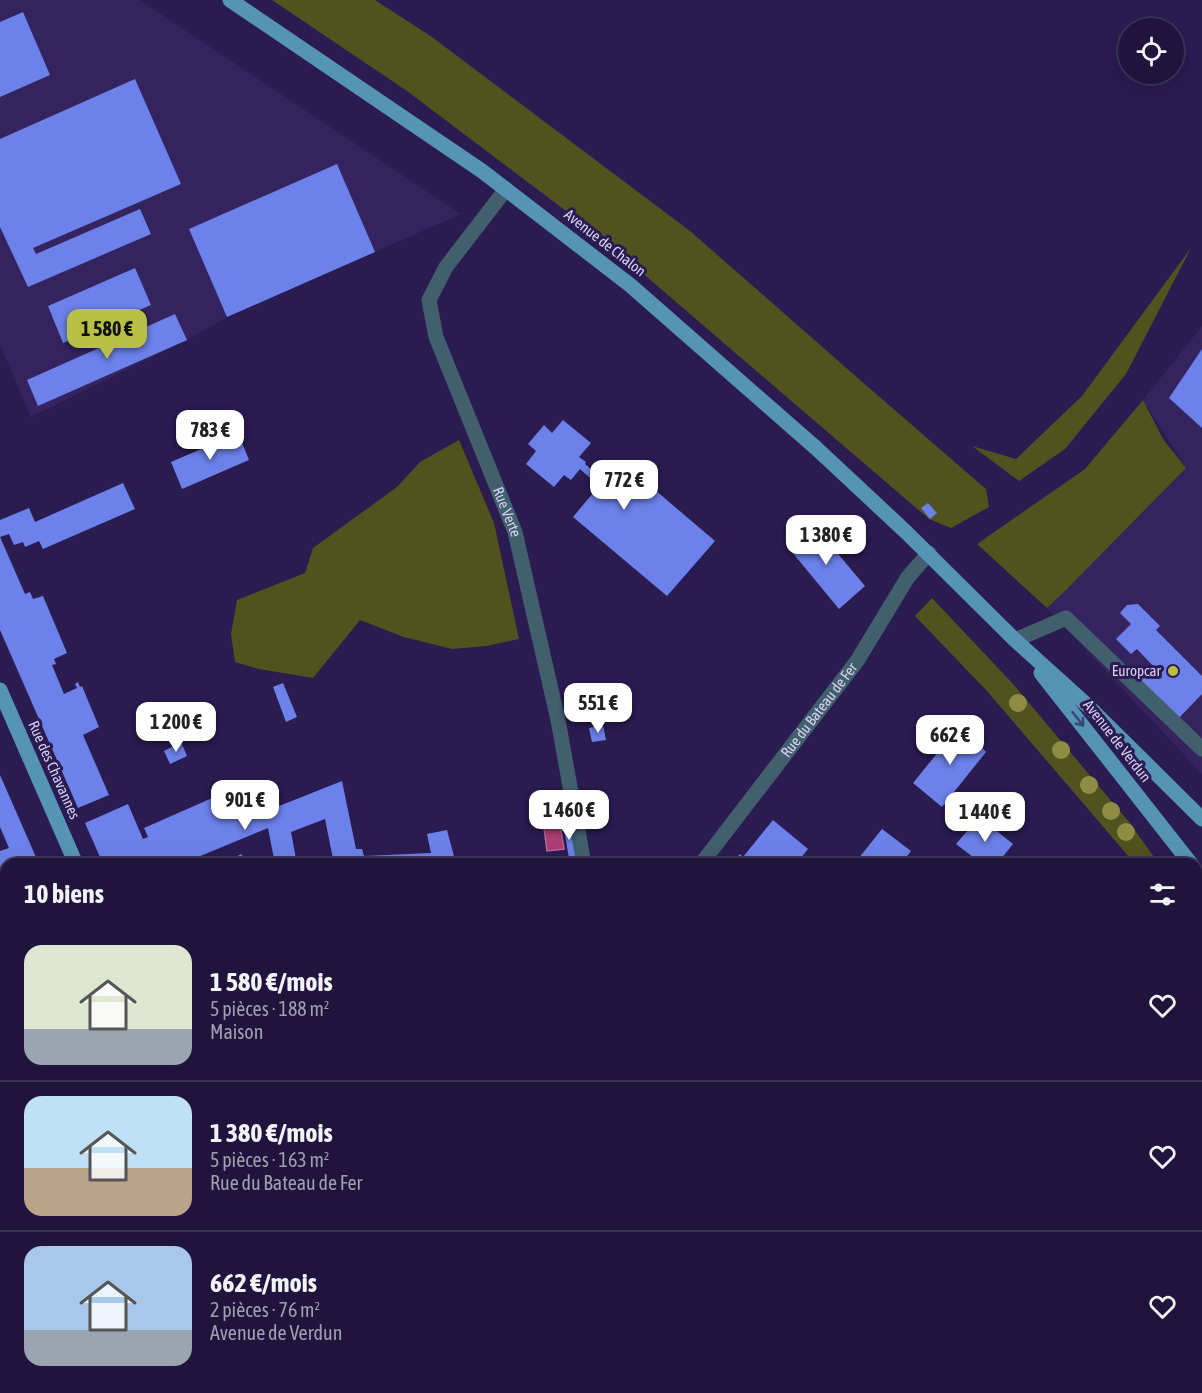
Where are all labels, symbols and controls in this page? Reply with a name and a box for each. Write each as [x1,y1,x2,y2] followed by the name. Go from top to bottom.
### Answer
[1118,18,1184,84] map controls
[1118,18,1184,84] button: locate
[561,206,649,280] street label: Avenue de Chalon
[52,309,162,360] pin: 1 580 €
[81,317,133,340] text: 1 580 €
[168,410,252,461] pin: 783 €
[190,418,230,441] text: 783 €
[582,460,666,511] pin: 772 €
[604,468,644,491] text: 772 €
[490,484,525,539] street label: Rue Verte
[771,515,881,566] pin: 1 380 €
[800,523,852,546] text: 1 380 €
[777,659,861,760] street label: Rue du Bateau de Fer
[1112,662,1162,679] place label: Europcar
[1166,664,1180,678] marker: Europcar
[556,683,640,734] pin: 551 €
[578,691,618,714] text: 551 €
[1080,696,1155,785] street label: Avenue de Verdun
[121,702,231,753] pin: 1 200 €
[150,710,202,733] text: 1 200 €
[1071,711,1084,727] one-way arrow
[908,715,992,766] pin: 662 €
[25,718,84,821] street label: Rue des Chavannes
[930,723,970,746] text: 662 €
[203,780,287,831] pin: 901 €
[225,788,265,811] text: 901 €
[514,790,624,841] pin: 1 460 €
[930,792,1040,843] pin: 1 440 €
[543,798,595,821] text: 1 460 €
[959,800,1011,823] text: 1 440 €
[1146,878,1179,911] icon: filters
[24,879,104,909] text: 10 biens
[210,967,333,997] text: 1 580 €/mois
[72,969,144,1041] icon: home
[1146,989,1179,1022] icon: heart
[210,997,329,1020] text: 5 pièces · 188 m²
[210,1020,263,1043] text: Maison
[210,1118,333,1148] text: 1 380 €/mois
[72,1120,144,1192] icon: home
[1146,1140,1179,1173] icon: heart
[210,1148,329,1171] text: 5 pièces · 163 m²
[210,1171,362,1194] text: Rue du Bateau de Fer
[210,1268,317,1298] text: 662 €/mois
[72,1270,144,1342] icon: home
[1146,1290,1179,1323] icon: heart
[210,1298,320,1321] text: 2 pièces · 76 m²
[210,1321,342,1344] text: Avenue de Verdun

